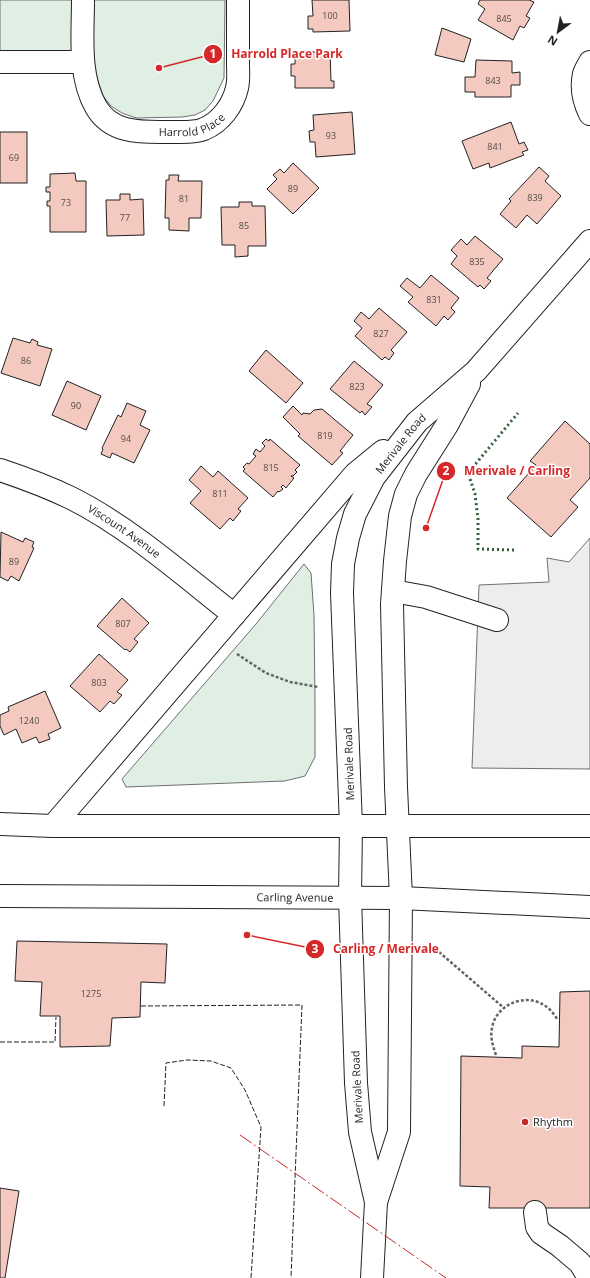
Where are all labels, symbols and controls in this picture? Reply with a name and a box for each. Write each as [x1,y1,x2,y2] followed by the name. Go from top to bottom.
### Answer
[322,9,338,22] house number: 100
[496,12,512,25] house number: 845
[538,12,578,52] north arrow
[545,32,560,50] text: N
[203,42,351,66] callout: Harrold Place Park
[210,45,216,62] text: 1
[231,45,343,62] text: Harrold Place Park
[485,74,501,87] house number: 843
[159,110,228,139] street label: Harrold Place
[326,129,336,142] house number: 93
[487,140,503,153] house number: 841
[9,151,19,164] house number: 69
[288,182,298,195] house number: 89
[527,191,543,204] house number: 839
[179,192,189,205] house number: 81
[61,196,71,209] house number: 73
[120,211,130,224] house number: 77
[239,219,249,232] house number: 85
[469,255,485,268] house number: 835
[426,293,442,306] house number: 831
[373,327,389,340] house number: 827
[21,354,31,367] house number: 86
[349,380,365,393] house number: 823
[71,399,81,412] house number: 90
[371,410,429,476] street label: Merivale Road
[317,429,333,442] house number: 819
[121,432,131,445] house number: 94
[436,459,578,483] callout: Merivale / Carling
[263,461,279,474] house number: 815
[443,462,450,479] text: 2
[464,462,570,479] text: Merivale / Carling
[212,487,228,500] house number: 811
[85,501,164,561] street label: Viscount Avenue
[9,555,19,568] house number: 89
[115,617,131,630] house number: 807
[91,676,107,689] house number: 803
[19,714,39,727] house number: 1240
[340,727,357,801] street label: Merivale Road
[256,889,334,905] street label: Carling Avenue
[305,937,447,961] callout: Carling / Merivale
[312,940,319,957] text: 3
[333,940,439,957] text: Carling / Merivale
[81,987,101,1000] house number: 1275
[347,1050,366,1124] street label: Merivale Road
[533,1114,573,1129] place label: Rhythm
[520,1117,530,1127] marker: Rhythm

